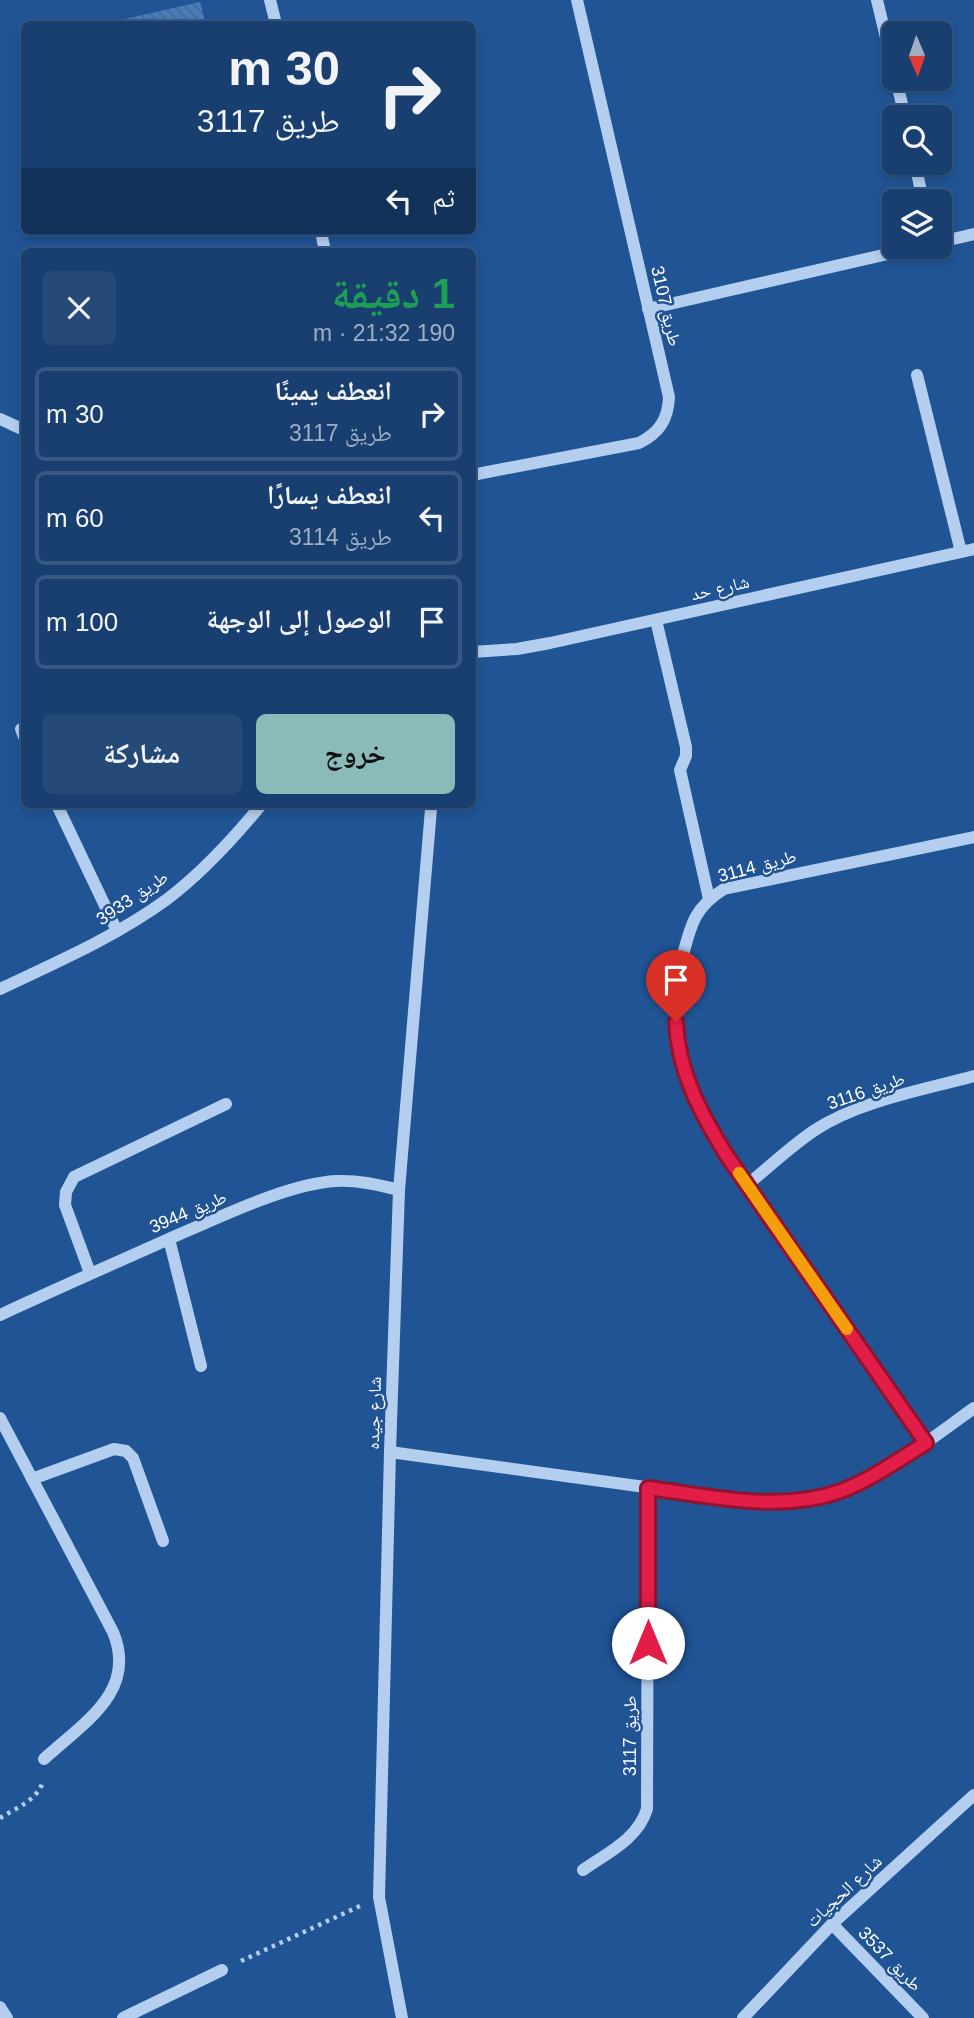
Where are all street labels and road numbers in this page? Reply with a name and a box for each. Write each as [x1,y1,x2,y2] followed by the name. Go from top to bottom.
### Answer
[646,264,685,348] street label: طريق 3107
[689,572,751,605] street label: شارع حد
[715,846,799,887] street label: طريق 3114
[92,867,172,930] street label: طريق 3933
[825,1068,908,1115] street label: طريق 3116
[146,1187,230,1238] street label: طريق 3944
[363,1376,386,1450] street label: شارع جيده
[620,1696,641,1776] street label: طريق 3117
[802,1851,887,1932] street label: شارع الحجيات
[854,1923,926,1996] street label: طريق 3537

